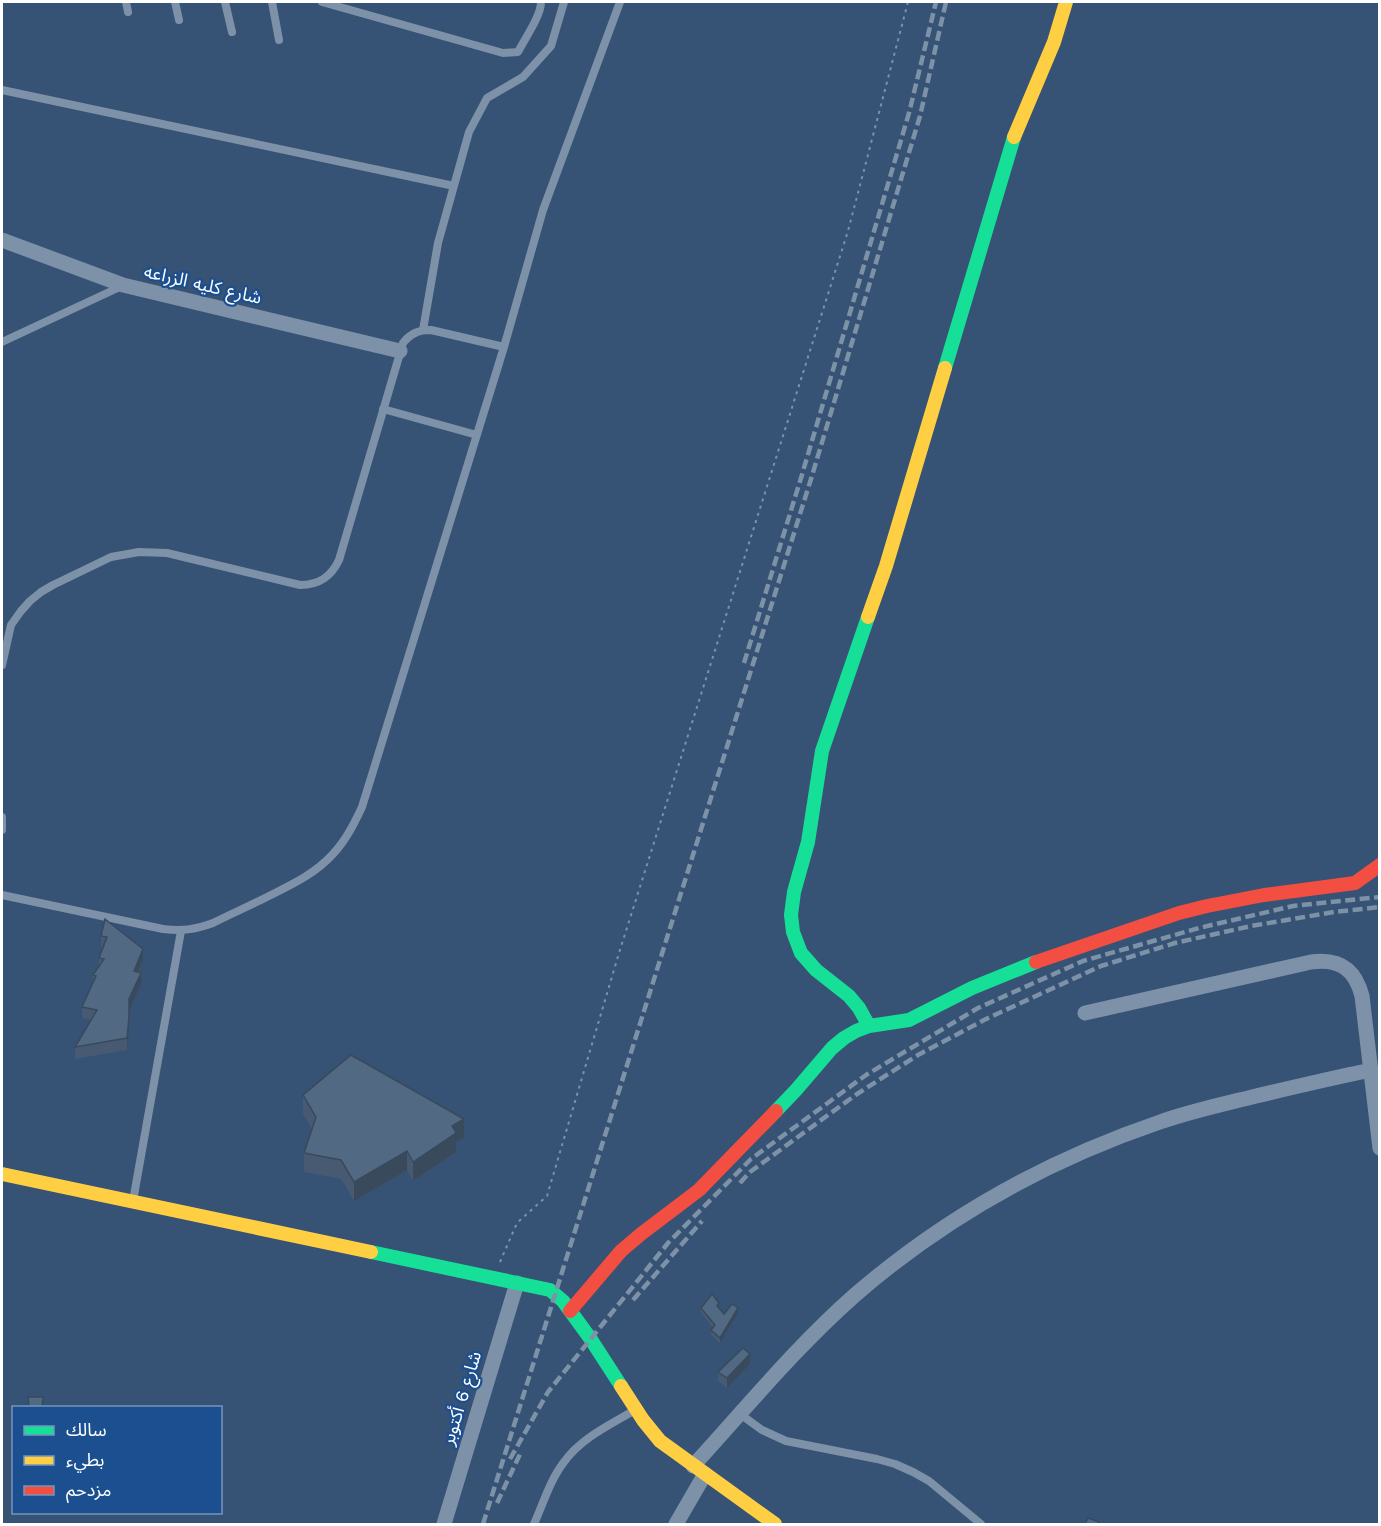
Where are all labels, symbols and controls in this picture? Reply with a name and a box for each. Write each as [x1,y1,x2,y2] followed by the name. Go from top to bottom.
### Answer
[141,260,264,312] street label: شارع كليه الزراعه
[436,1348,489,1450] street label: شارع 6 أكتوبر
[12,1406,222,1514] legend
[66,1419,107,1440] text: سالك
[66,1449,104,1473] text: بطيء
[66,1479,111,1503] text: مزدحم

